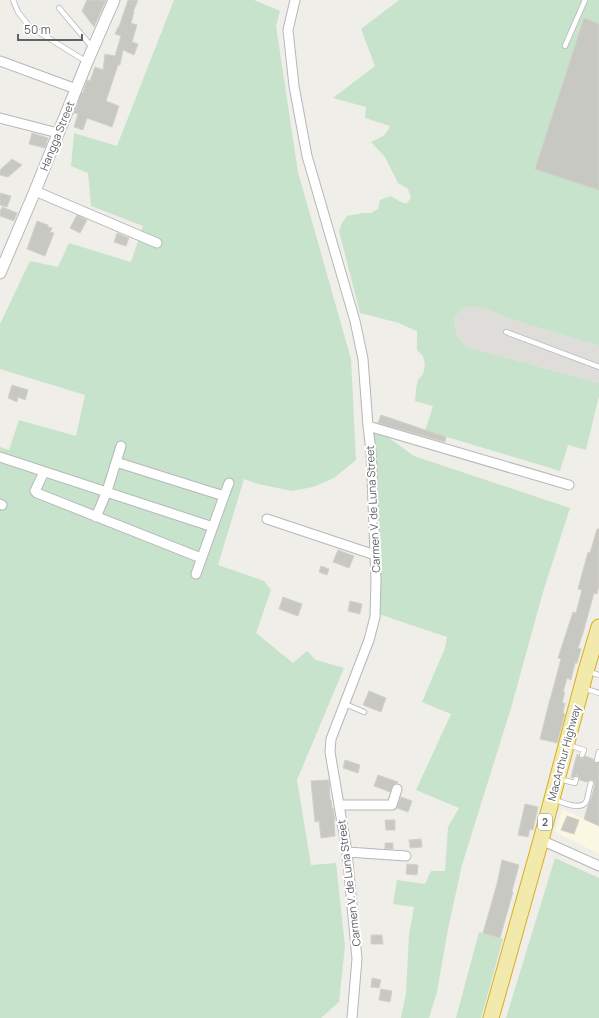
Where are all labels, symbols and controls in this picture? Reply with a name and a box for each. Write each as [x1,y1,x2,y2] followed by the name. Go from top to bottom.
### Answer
[18,16,82,42] scale bar
[24,21,51,38] text: 50 m
[36,99,77,173] street label: Hangga Street
[362,445,383,573] street label: Carmen V. de Luna Street
[543,703,584,803] street label: MacArthur Highway
[538,814,552,830] road number: 2
[333,819,364,947] street label: Carmen V. de Luna Street

